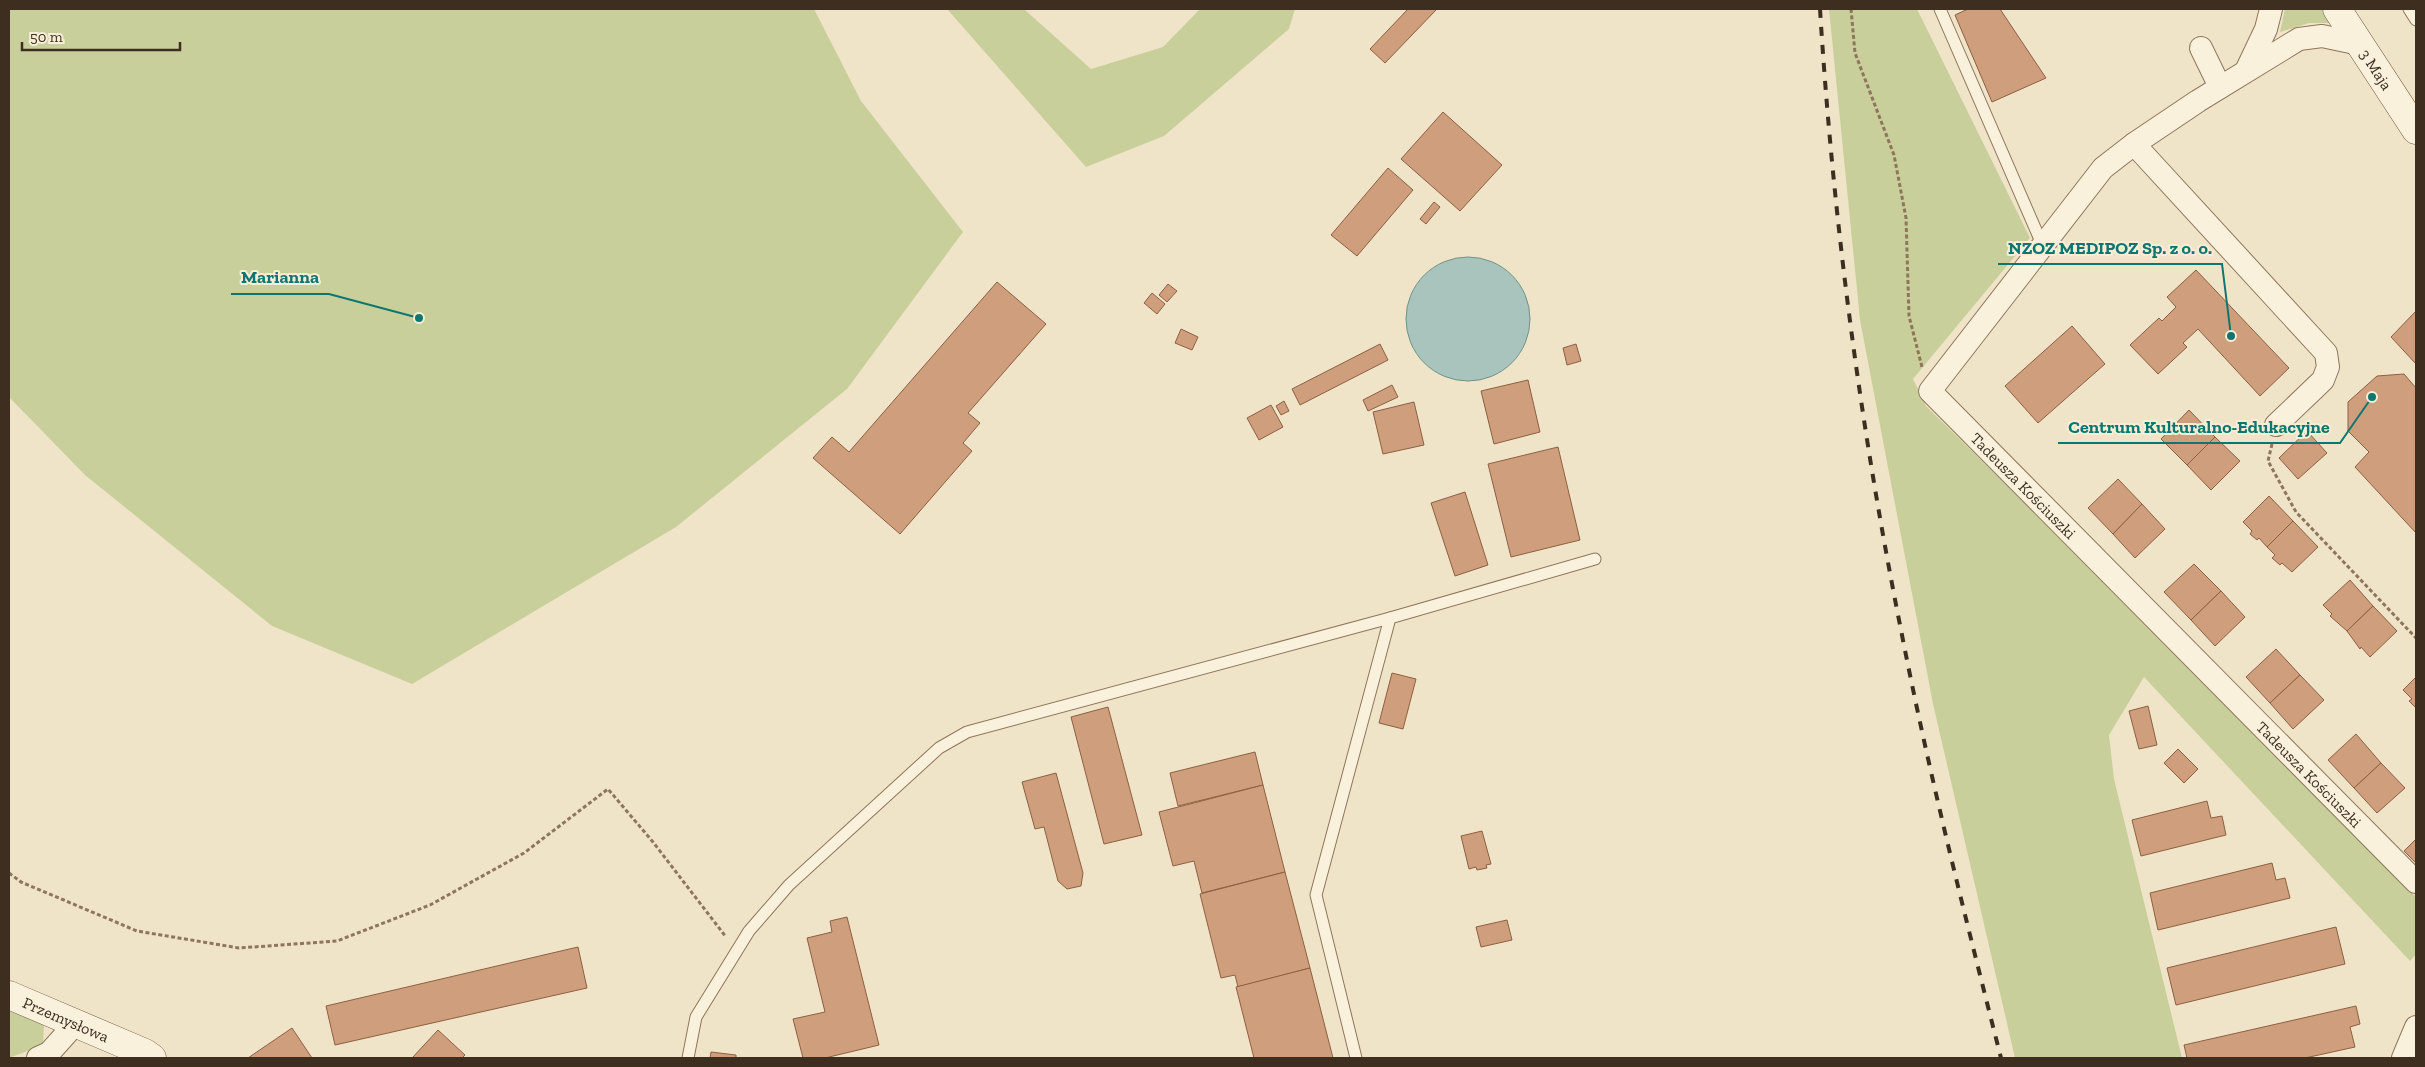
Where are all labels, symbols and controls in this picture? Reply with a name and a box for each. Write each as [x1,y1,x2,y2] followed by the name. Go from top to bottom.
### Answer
[22,20,180,52] scale bar
[30,28,63,46] text: 50 m
[2356,46,2396,94] street label: 3 Maja
[1998,231,2222,264] callout: NZOZ MEDIPOZ Sp. z o. o.
[2008,237,2212,259] text: NZOZ MEDIPOZ Sp. z o. o.
[231,261,329,294] callout: Marianna
[241,266,319,288] text: Marianna
[2058,410,2340,443] callout: Centrum Kulturalno-Edukacyjne
[2068,416,2330,438] text: Centrum Kulturalno-Edukacyjne
[1967,429,2080,543] street label: Tadeusza Kościuszki
[2252,717,2366,832] street label: Tadeusza Kościuszki
[20,993,112,1047] street label: Przemysłowa

